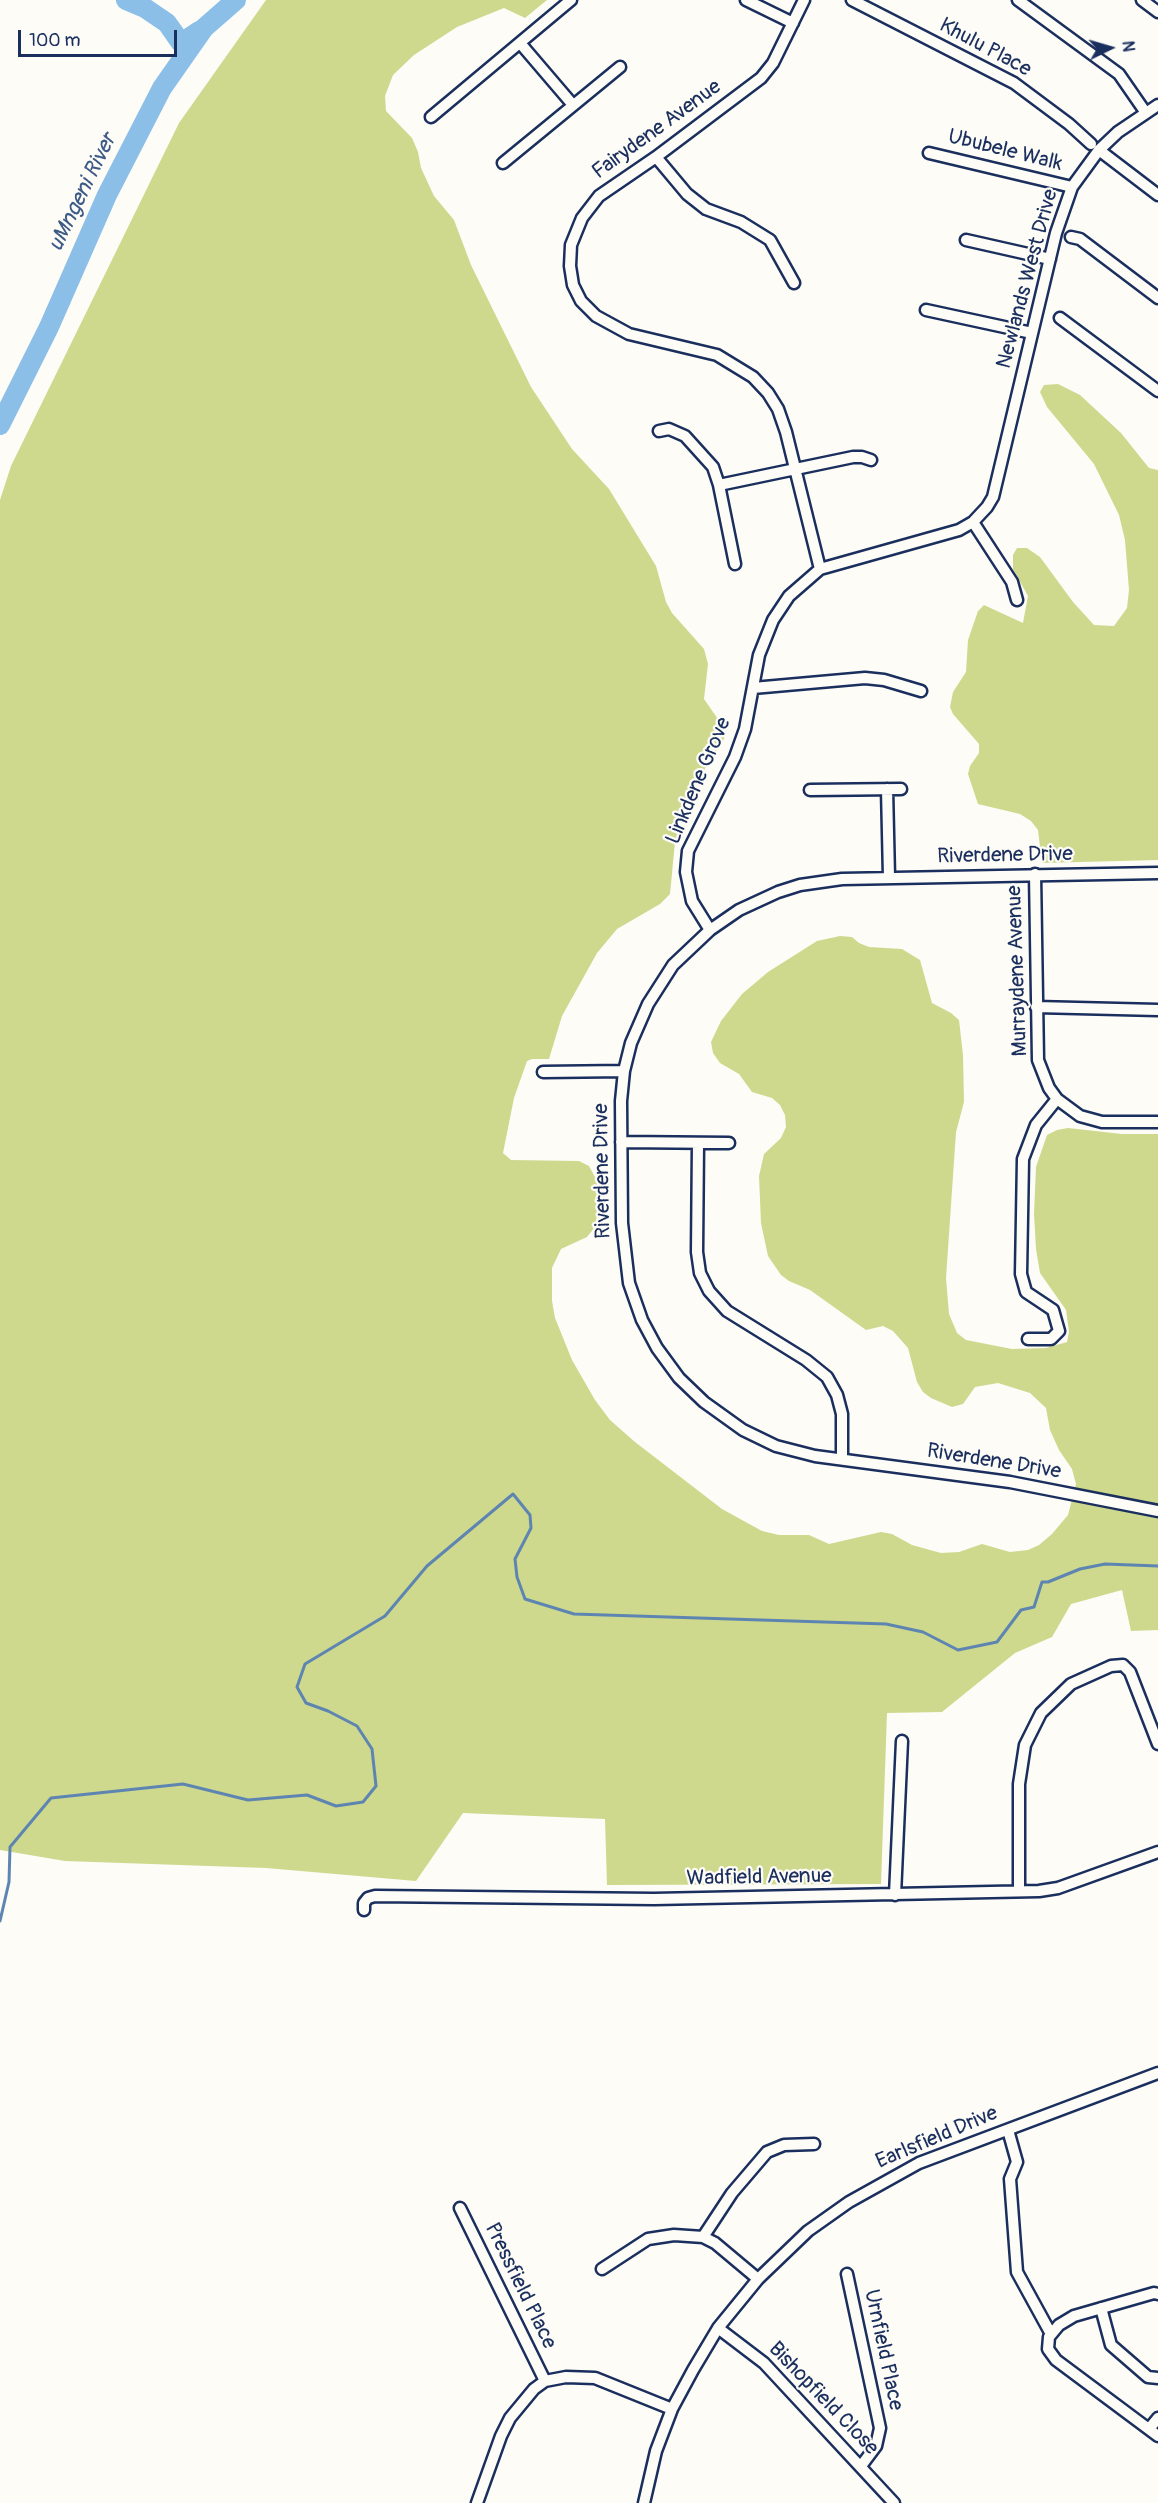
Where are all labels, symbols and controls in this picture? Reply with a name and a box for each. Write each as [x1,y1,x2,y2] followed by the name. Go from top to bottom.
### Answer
[935,13,1035,83] street label: Khulu Place
[21,18,180,56] scale bar
[1080,18,1140,78] north arrow
[29,29,81,52] text: 100 m
[1117,40,1138,53] text: N
[588,75,726,185] street label: Fairydene Avenue
[945,125,1065,177] street label: Ububele Walk
[43,130,123,256] water label: uMngeni River
[992,187,1064,371] street label: Newlands West Drive
[661,714,737,848] street label: Linkdene Grove
[937,842,1073,870] street label: Riverdene Drive
[1002,885,1034,1057] street label: Murraydene Avenue
[589,1103,617,1239] street label: Riverdene Drive
[925,1439,1063,1485] street label: Riverdene Drive
[686,1864,832,1892] street label: Wadfield Avenue
[872,2101,1002,2175] street label: Earlsfield Drive
[479,2219,561,2353] street label: Pressfield Place
[858,2287,908,2413] street label: Urnfield Place
[763,2337,883,2461] street label: Bishopfield Close

